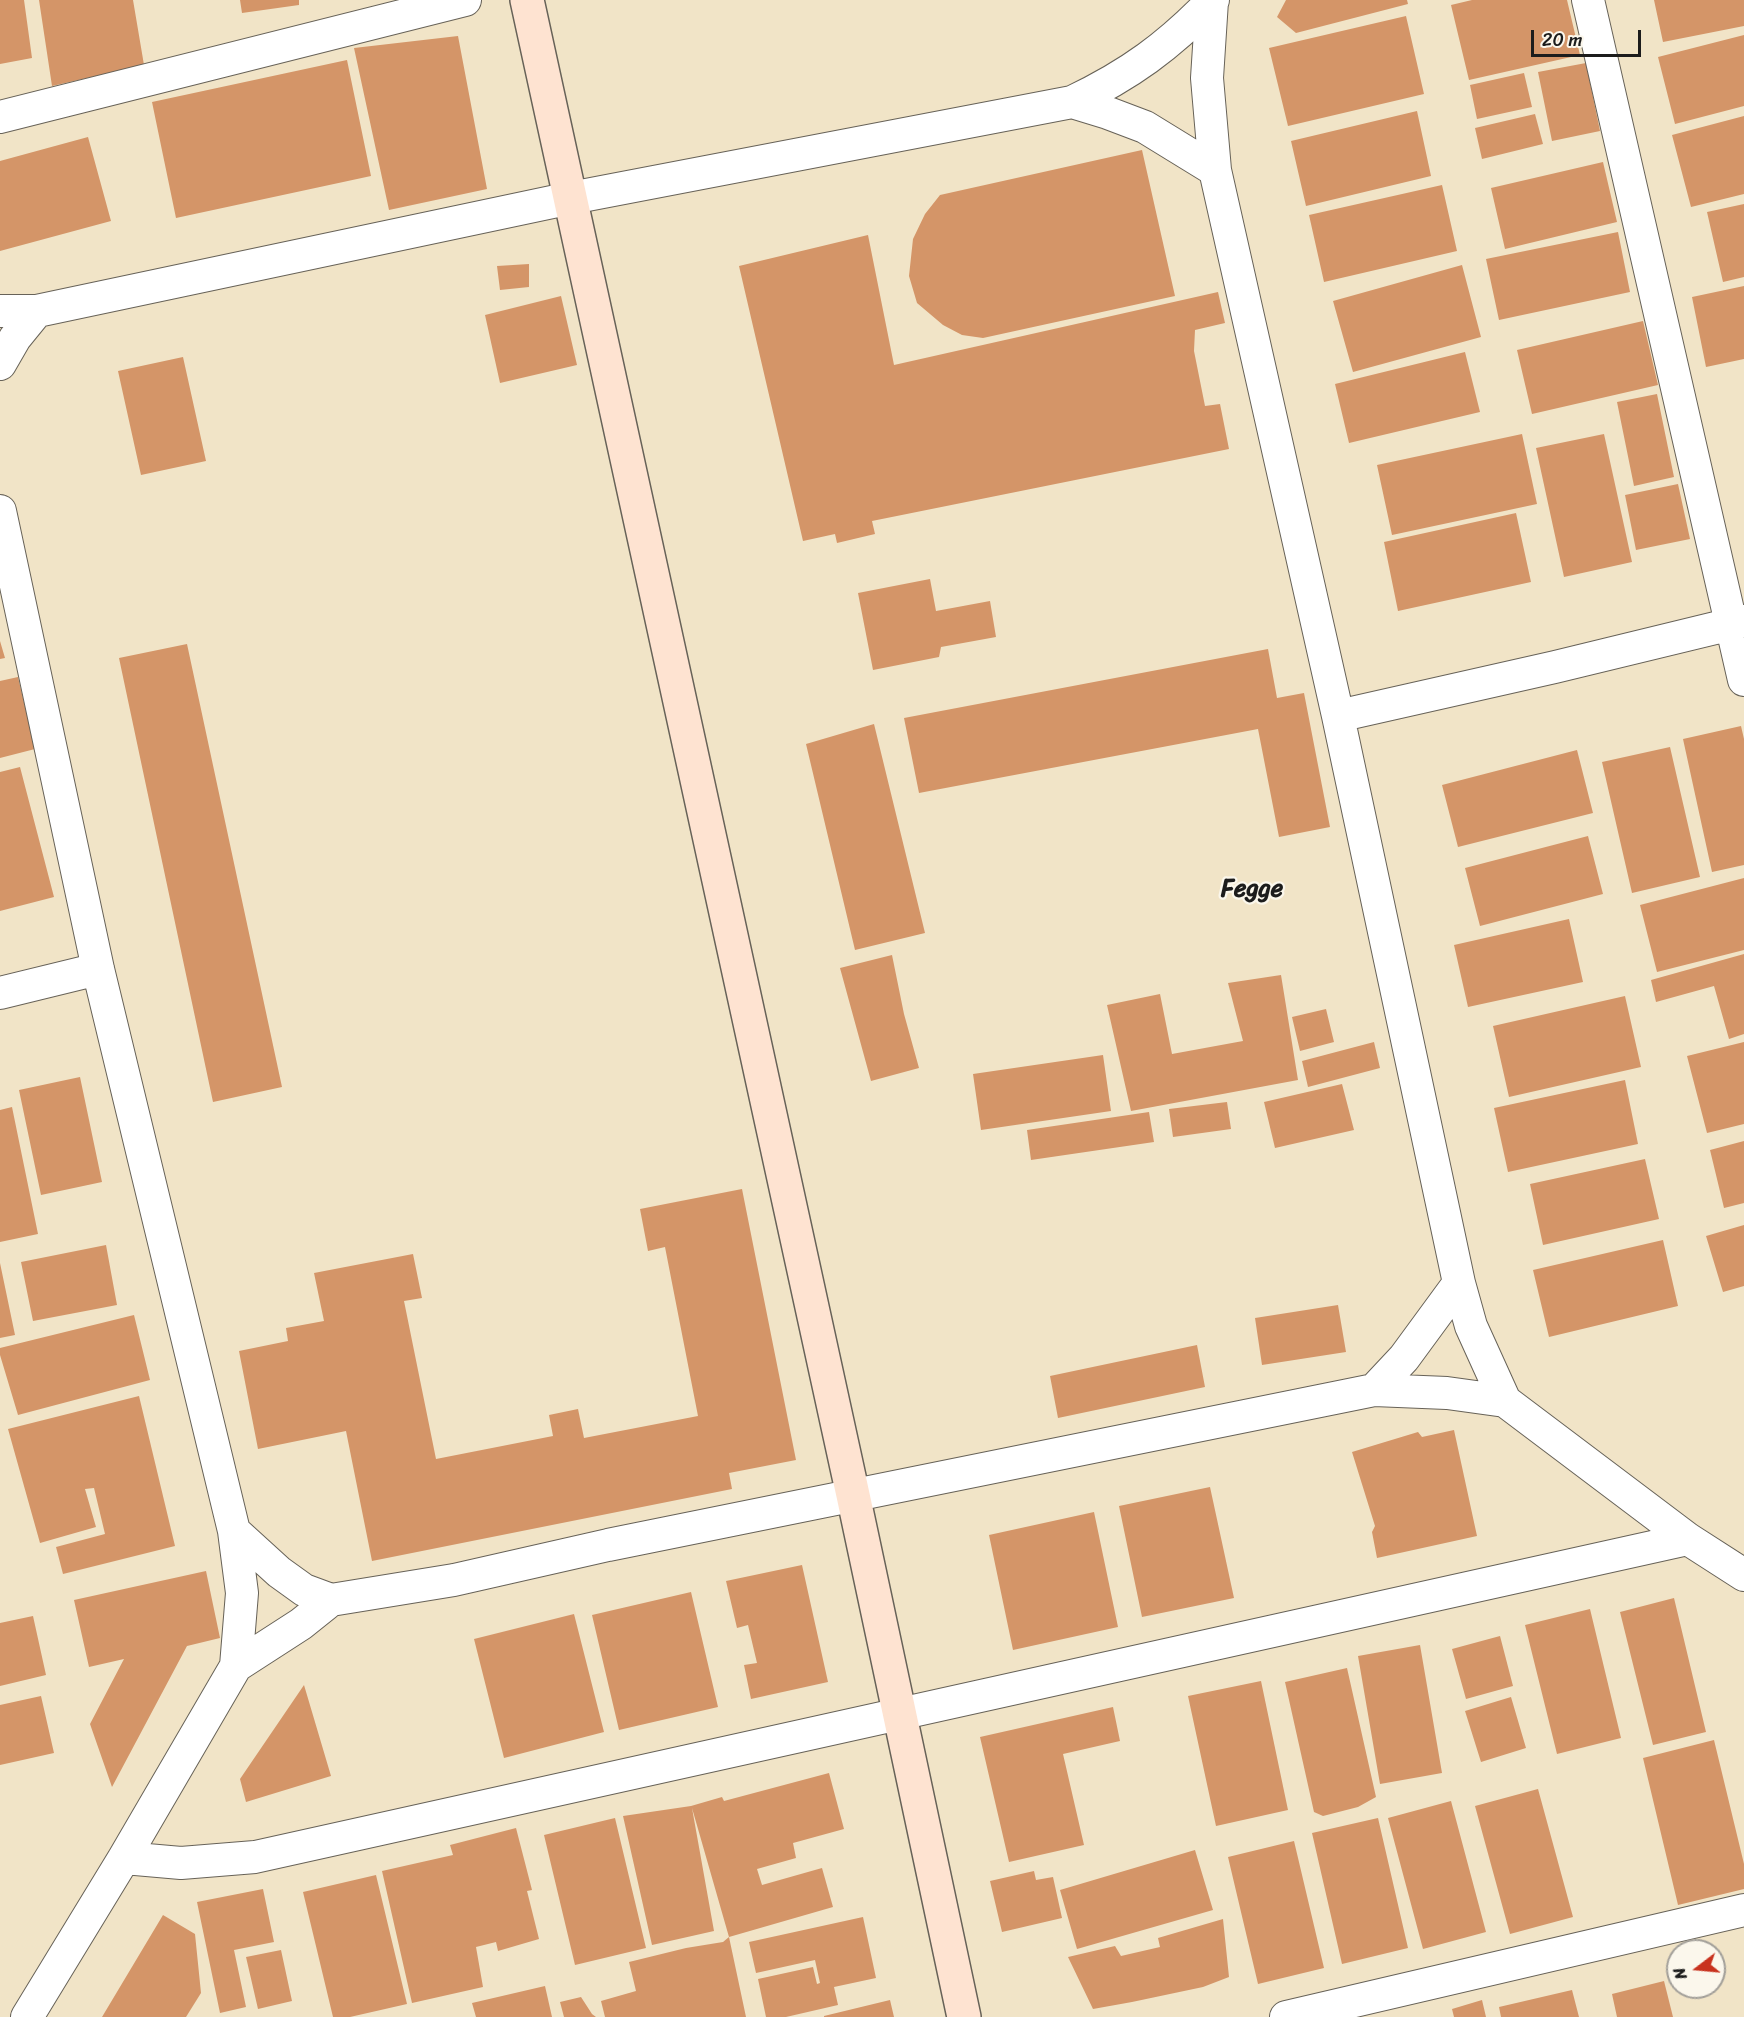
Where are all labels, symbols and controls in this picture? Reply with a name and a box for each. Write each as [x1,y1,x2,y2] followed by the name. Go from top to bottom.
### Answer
[1534,18,1644,56] scale bar
[1542,24,1582,56] text: 20 m
[1221,876,1283,904] district label: Fegge
[1666,1939,1726,1999] north arrow
[1665,1964,1696,1983] text: N

